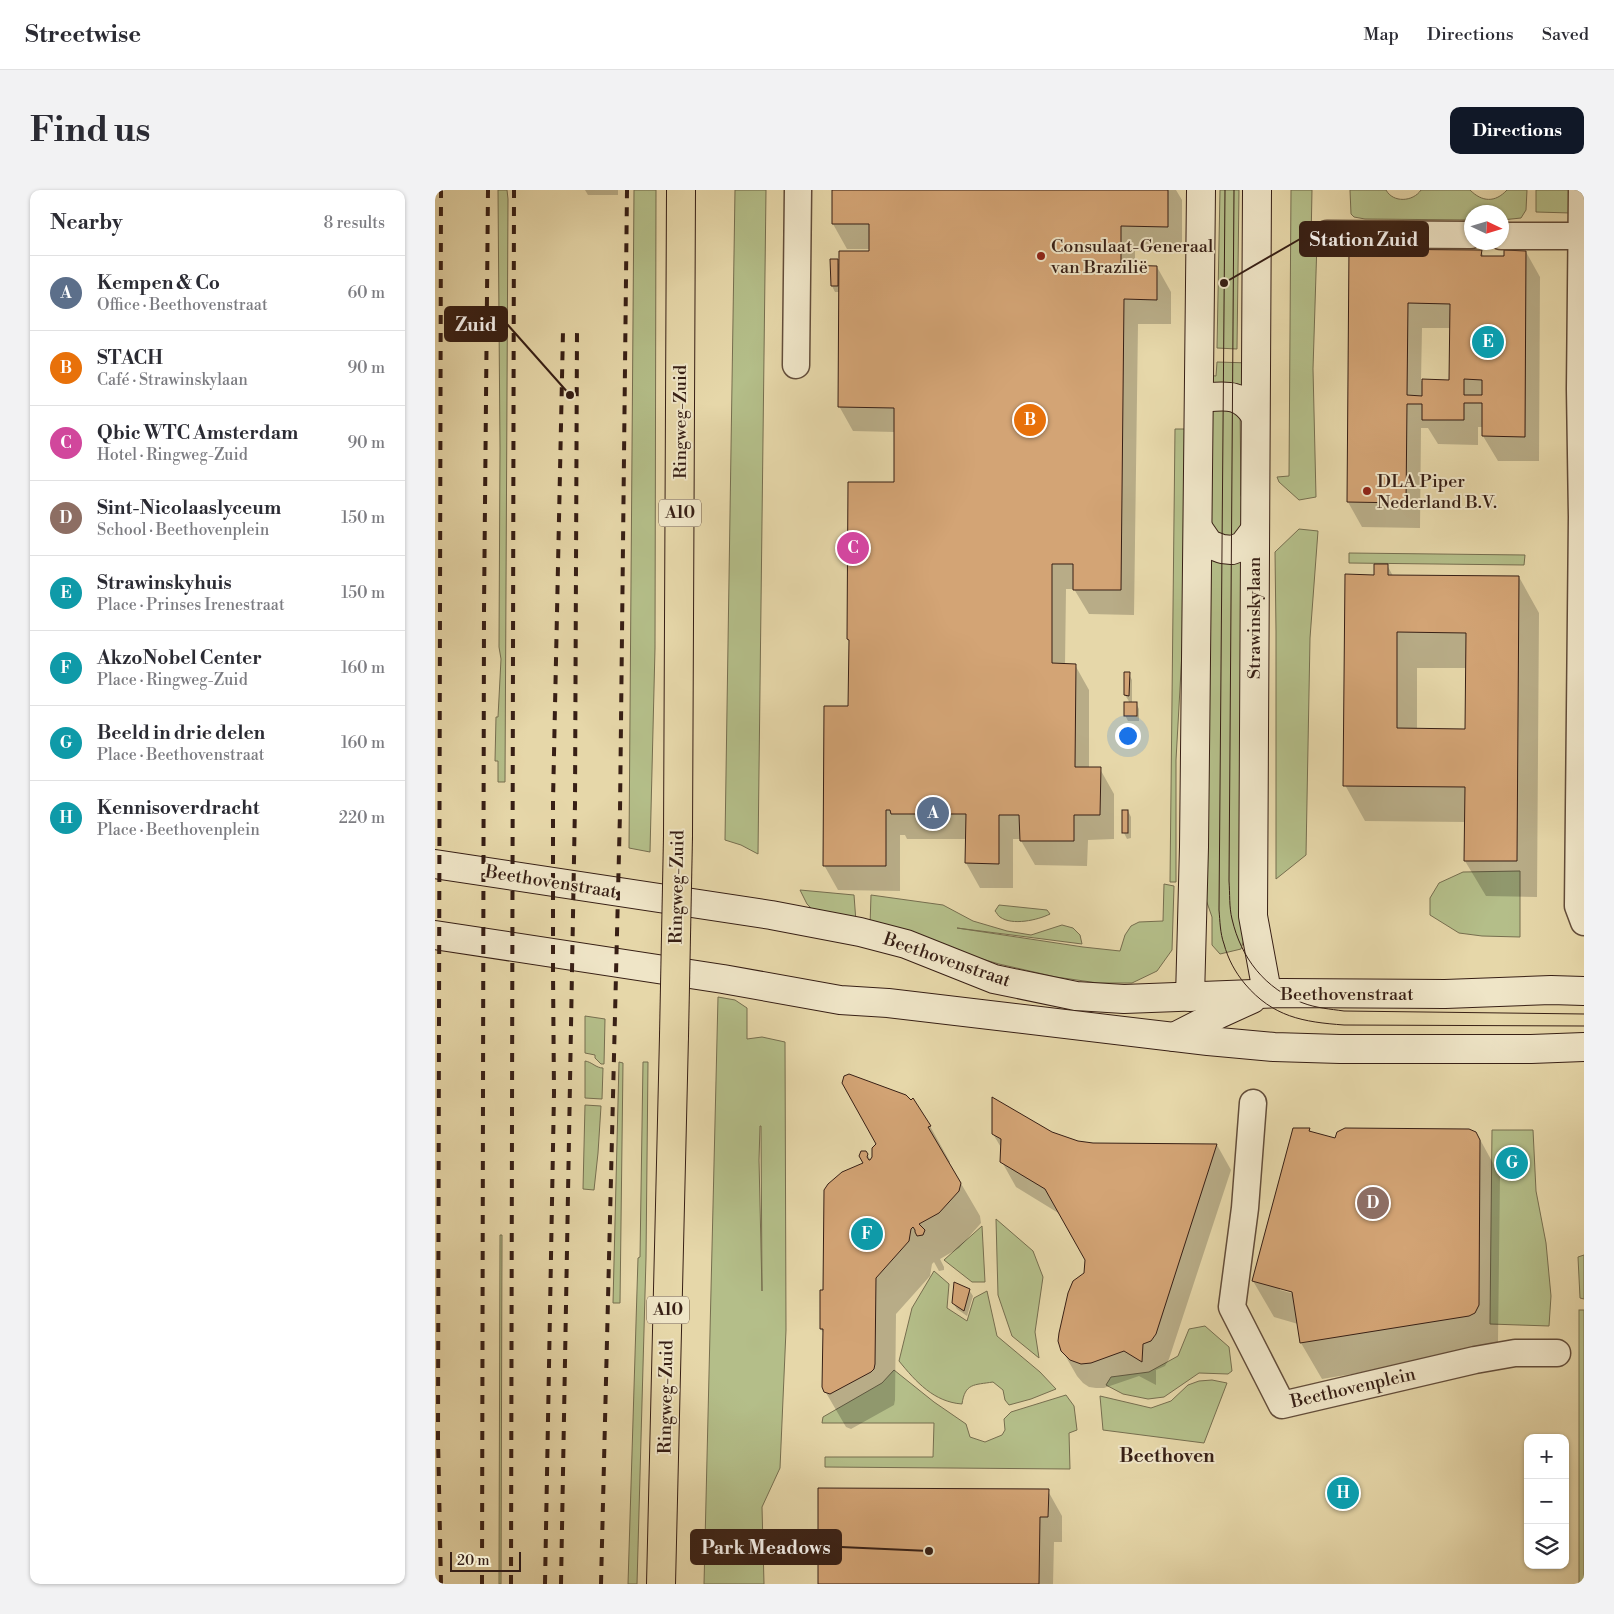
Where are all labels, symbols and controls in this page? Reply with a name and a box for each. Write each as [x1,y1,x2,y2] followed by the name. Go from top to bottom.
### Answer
[25,20,141,50] text: Streetwise
[1363,23,1399,46] text: Map
[1427,23,1514,46] text: Directions
[1542,23,1589,46] text: Saved
[1450,107,1584,154] button: Directions
[30,109,150,152] text: Find us
[1464,205,1509,250] north arrow
[50,210,123,236] text: Nearby
[323,213,385,233] text: 8 results
[1300,222,1428,256] callout: Station Zuid
[1310,228,1418,252] text: Station Zuid
[1050,235,1214,279] place label: Consulaat-Generaal van Brazilië
[1035,250,1047,262] marker: Consulaat-Generaal van Brazilië
[97,271,220,295] text: Kempen & Co
[60,283,72,303] text: A
[347,283,385,303] text: 60 m
[97,295,268,315] text: Office · Beethovenstraat
[445,307,507,341] callout: Zuid
[455,313,497,337] text: Zuid
[1472,323,1504,361] pin: E
[97,346,163,370] text: STACH
[60,358,72,378] text: B
[347,358,385,378] text: 90 m
[669,364,692,479] street label: Ringweg-Zuid
[97,370,248,390] text: Café · Strawinskylaan
[1014,401,1046,439] pin: B
[97,421,298,445] text: Qbic WTC Amsterdam
[60,433,72,453] text: C
[347,433,385,453] text: 90 m
[97,445,248,465] text: Hotel · Ringweg-Zuid
[1377,470,1497,514] place label: DLA Piper Nederland B.V.
[1361,485,1373,497] marker: DLA Piper Nederland B.V.
[97,496,281,520] text: Sint-Nicolaaslyceum
[659,499,701,526] road number: A10
[60,508,72,528] text: D
[341,508,385,528] text: 150 m
[97,520,269,540] text: School · Beethovenplein
[837,529,869,567] pin: C
[1243,556,1266,679] street label: Strawinskylaan
[97,571,232,595] text: Strawinskyhuis
[60,583,72,603] text: E
[341,583,385,603] text: 150 m
[97,595,285,615] text: Place · Prinses Irenestraat
[97,646,262,670] text: AkzoNobel Center
[60,658,72,678] text: F
[341,658,385,678] text: 160 m
[97,670,248,690] text: Place · Ringweg-Zuid
[97,721,265,745] text: Beeld in drie delen
[1115,723,1141,749] your location
[60,733,72,753] text: G
[341,733,385,753] text: 160 m
[97,745,265,765] text: Place · Beethovenstraat
[917,794,949,832] pin: A
[97,796,260,820] text: Kennisoverdracht
[59,808,73,828] text: H
[339,808,385,828] text: 220 m
[97,820,260,840] text: Place · Beethovenplein
[665,829,690,944] street label: Ringweg-Zuid
[482,860,619,904] street label: Beethovenstraat
[879,927,1014,993] street label: Beethovenstraat
[1279,983,1414,1006] street label: Beethovenstraat
[1496,1144,1528,1182] pin: G
[1357,1184,1389,1222] pin: D
[851,1215,883,1253] pin: F
[647,1296,689,1324] road number: A10
[654,1339,679,1454] street label: Ringweg-Zuid
[1287,1362,1418,1414] street label: Beethovenplein
[1524,1434,1569,1569] map controls
[1524,1434,1569,1479] button: +
[1119,1444,1215,1468] district label: Beethoven
[1327,1474,1359,1512] pin: H
[1524,1479,1569,1524] button: −
[1524,1524,1569,1569] button: layers
[691,1530,841,1564] callout: Park Meadows
[701,1536,831,1560] text: Park Meadows
[450,1549,521,1572] scale bar
[457,1552,489,1570] text: 20 m

